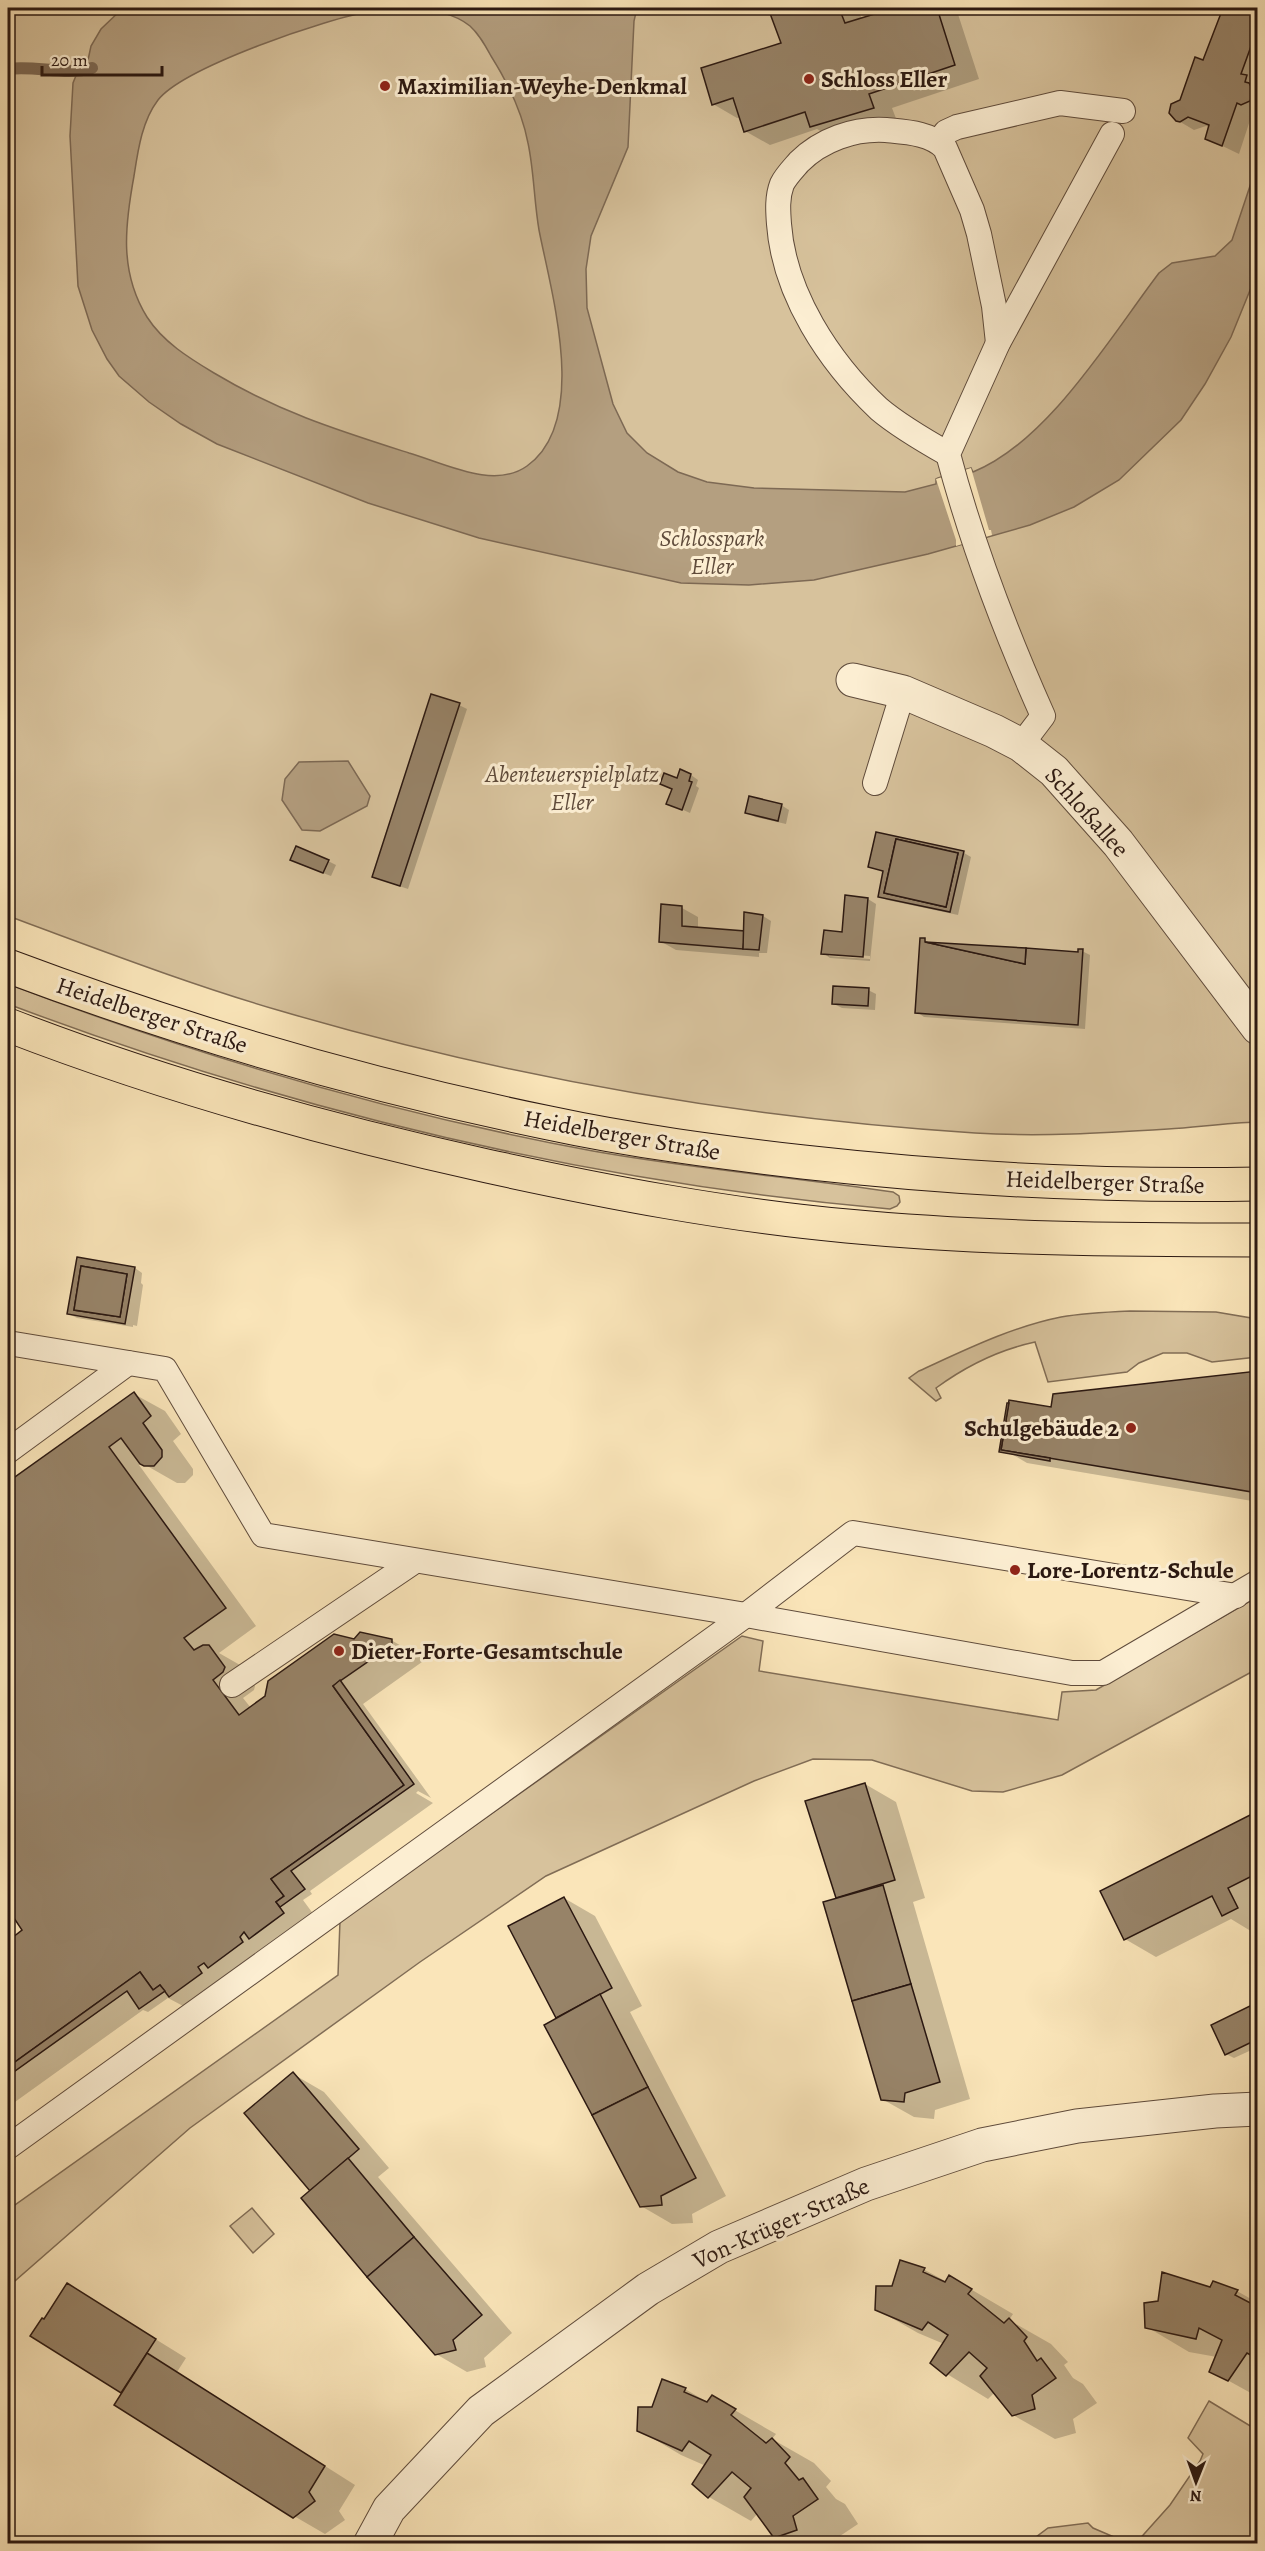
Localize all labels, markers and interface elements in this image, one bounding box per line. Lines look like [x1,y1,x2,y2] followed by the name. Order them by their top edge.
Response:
[42,39,162,77] scale bar
[51,48,88,72] text: 20 m
[821,63,947,95] place label: Schloss Eller
[397,70,688,102] place label: Maximilian-Weyhe-Denkmal
[802,72,816,86] marker: Schloss Eller
[378,79,392,93] marker: Maximilian-Weyhe-Denkmal
[660,522,765,582] park label: Schlosspark Eller
[484,758,659,818] park label: Abenteuerspielplatz Eller
[1038,760,1136,864] street label: Schloßallee
[52,969,252,1061] street label: Heidelberger Straße
[521,1102,723,1168] street label: Heidelberger Straße
[1005,1163,1205,1201] street label: Heidelberger Straße
[964,1412,1119,1444] place label: Schulgebäude 2
[1124,1421,1138,1435] marker: Schulgebäude 2
[1027,1554,1234,1586] place label: Lore-Lorentz-Schule
[1008,1563,1022,1577] marker: Lore-Lorentz-Schule
[351,1635,623,1667] place label: Dieter-Forte-Gesamtschule
[332,1644,346,1658] marker: Dieter-Forte-Gesamtschule
[687,2170,874,2277] street label: Von-Krüger-Straße
[1166,2452,1226,2512] north arrow
[1189,2485,1202,2507] text: N

